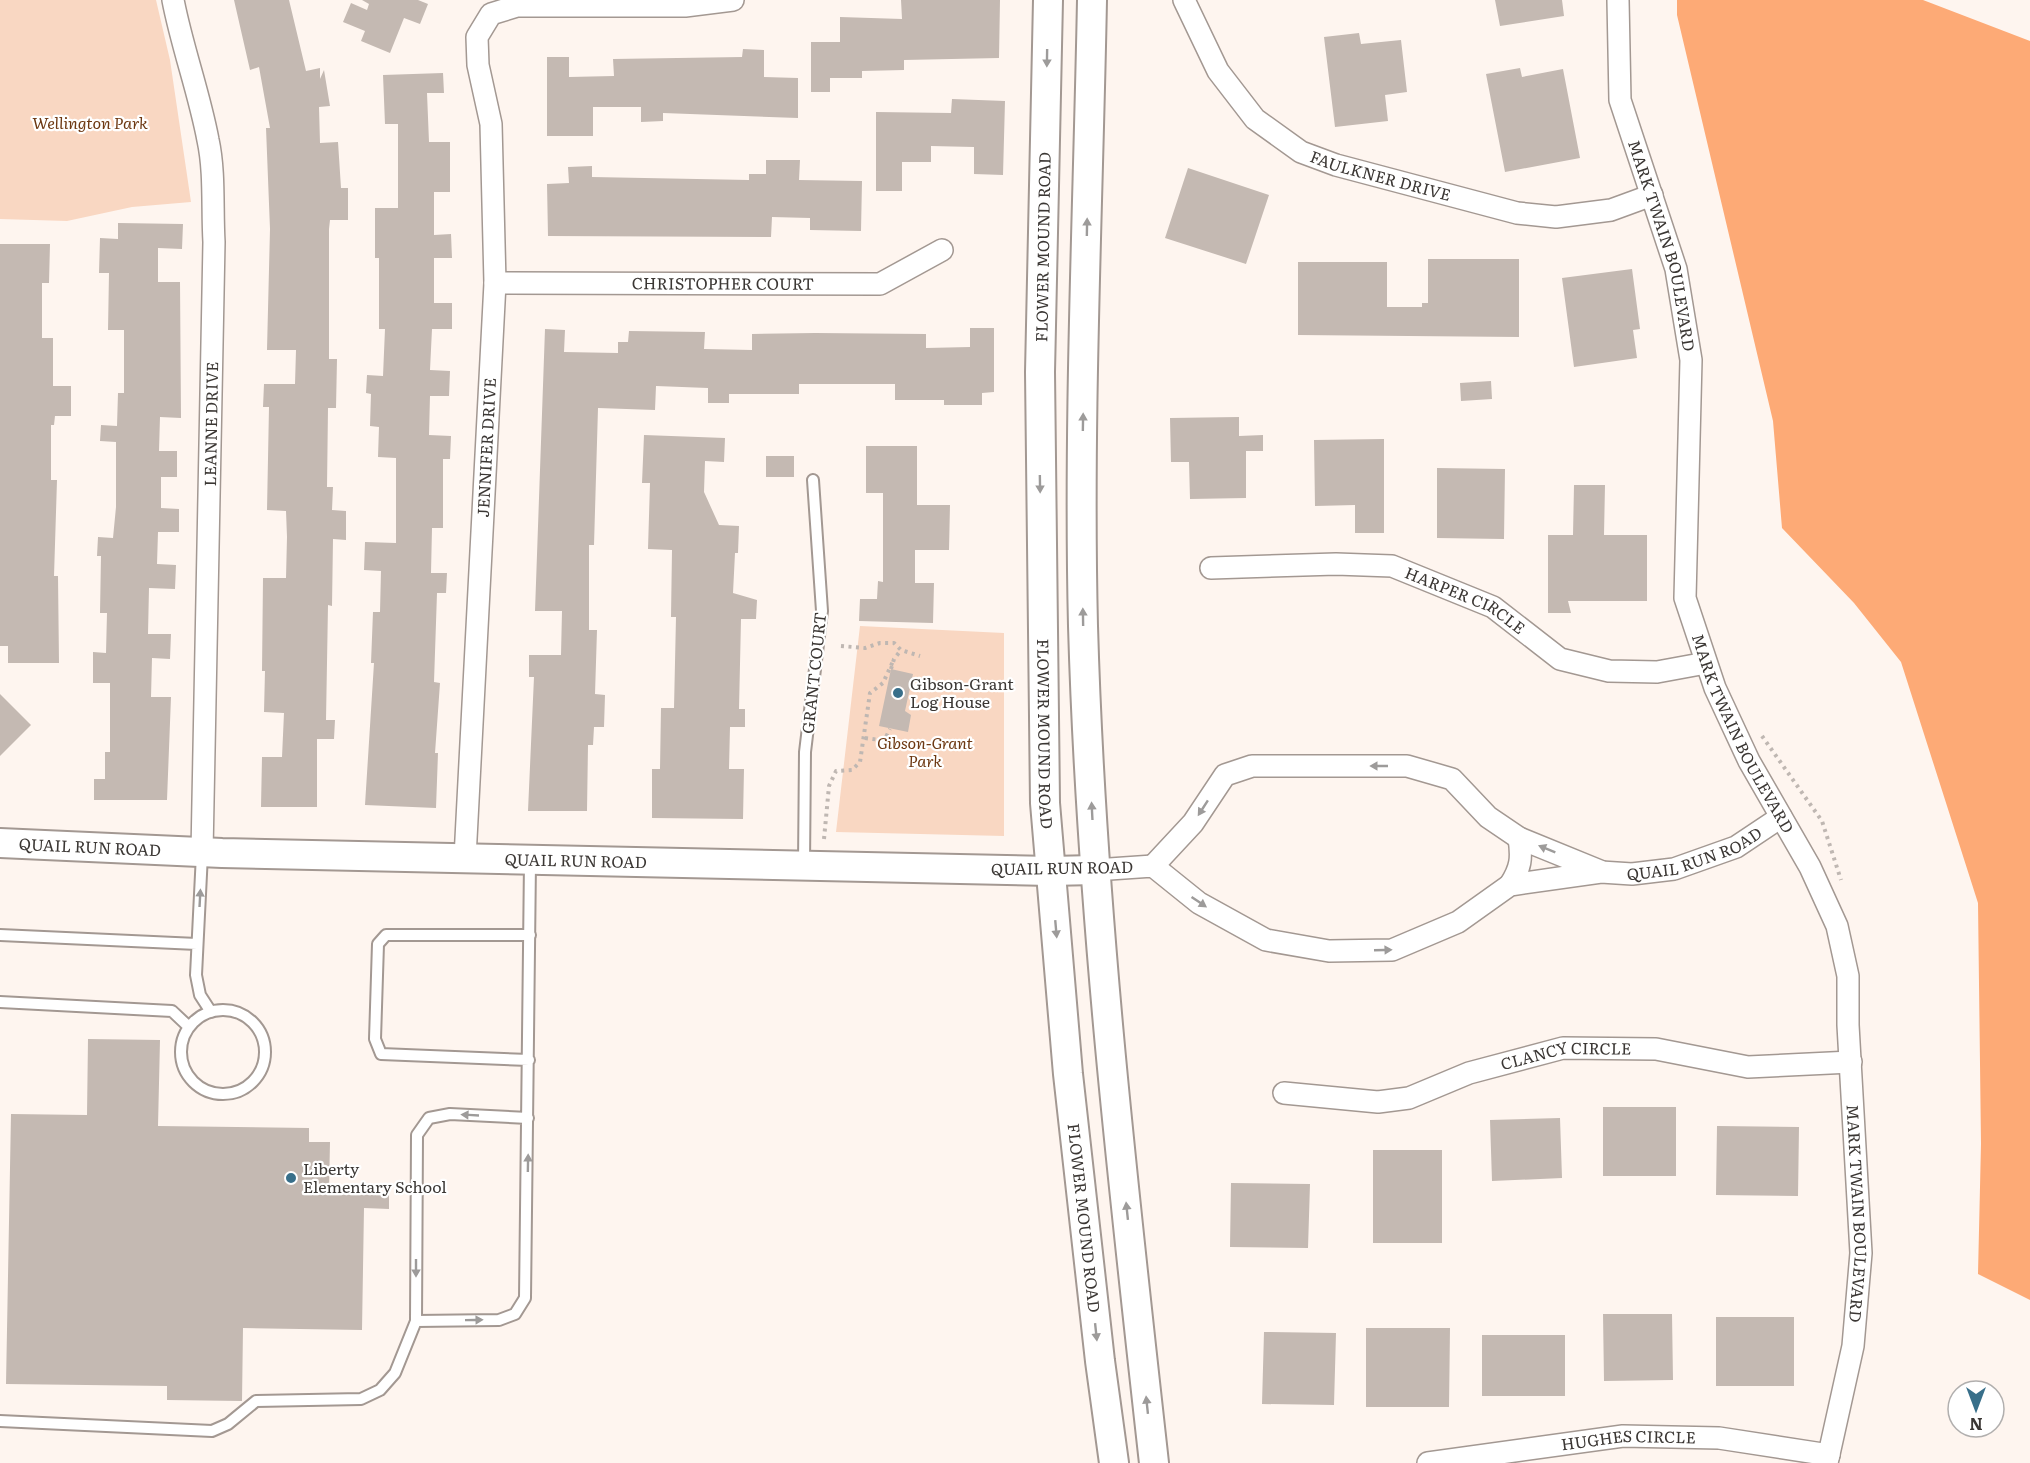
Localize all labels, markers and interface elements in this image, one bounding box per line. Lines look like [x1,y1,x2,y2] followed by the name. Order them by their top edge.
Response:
[1042,49,1051,68] one-way arrow
[32,110,148,134] park label: Wellington Park
[1623,136,1702,353] street label: MARK TWAIN BOULEVARD
[1307,143,1454,206] street label: FAULKNER DRIVE
[1028,152,1056,342] street label: FLOWER MOUND ROAD
[1082,217,1092,236] one-way arrow
[632,270,814,295] street label: CHRISTOPHER COURT
[197,361,223,487] street label: LEANNE DRIVE
[470,377,501,518] street label: JENNIFER DRIVE
[1079,412,1088,431] one-way arrow
[1035,475,1045,494] one-way arrow
[1402,560,1531,639] street label: HARPER CIRCLE
[1078,607,1088,626] one-way arrow
[795,611,831,735] street label: GRANT COURT
[1687,630,1801,837] street label: MARK TWAIN BOULEVARD
[1032,639,1060,830] street label: FLOWER MOUND ROAD
[910,671,1014,713] place label: Gibson-Grant Log House
[891,686,905,700] marker: Gibson-Grant Log House
[877,730,973,772] park label: Gibson-Grant Park
[1369,761,1388,771] one-way arrow
[1198,800,1209,816] one-way arrow
[1087,802,1096,821] one-way arrow
[1625,820,1766,886] street label: QUAIL RUN ROAD
[18,831,162,861] street label: QUAIL RUN ROAD
[1537,844,1555,854] one-way arrow
[504,846,647,873] street label: QUAIL RUN ROAD
[991,854,1133,880] street label: QUAIL RUN ROAD
[195,889,204,908] one-way arrow
[1191,896,1207,908] one-way arrow
[1051,920,1060,939] one-way arrow
[1373,946,1392,955] one-way arrow
[1498,1034,1631,1075] street label: CLANCY CIRCLE
[1842,1104,1874,1324] street label: MARK TWAIN BOULEVARD
[460,1111,479,1120] one-way arrow
[1063,1122,1108,1314] street label: FLOWER MOUND ROAD
[523,1154,533,1173] one-way arrow
[303,1156,447,1198] place label: Liberty Elementary School
[284,1171,298,1185] marker: Liberty Elementary School
[1122,1201,1132,1220] one-way arrow
[411,1259,421,1278] one-way arrow
[465,1315,484,1325] one-way arrow
[1092,1323,1101,1342] one-way arrow
[1946,1379,2006,1439] north arrow
[1143,1395,1152,1414] one-way arrow
[1969,1413,1983,1437] text: N
[1559,1423,1696,1455] street label: HUGHES CIRCLE

